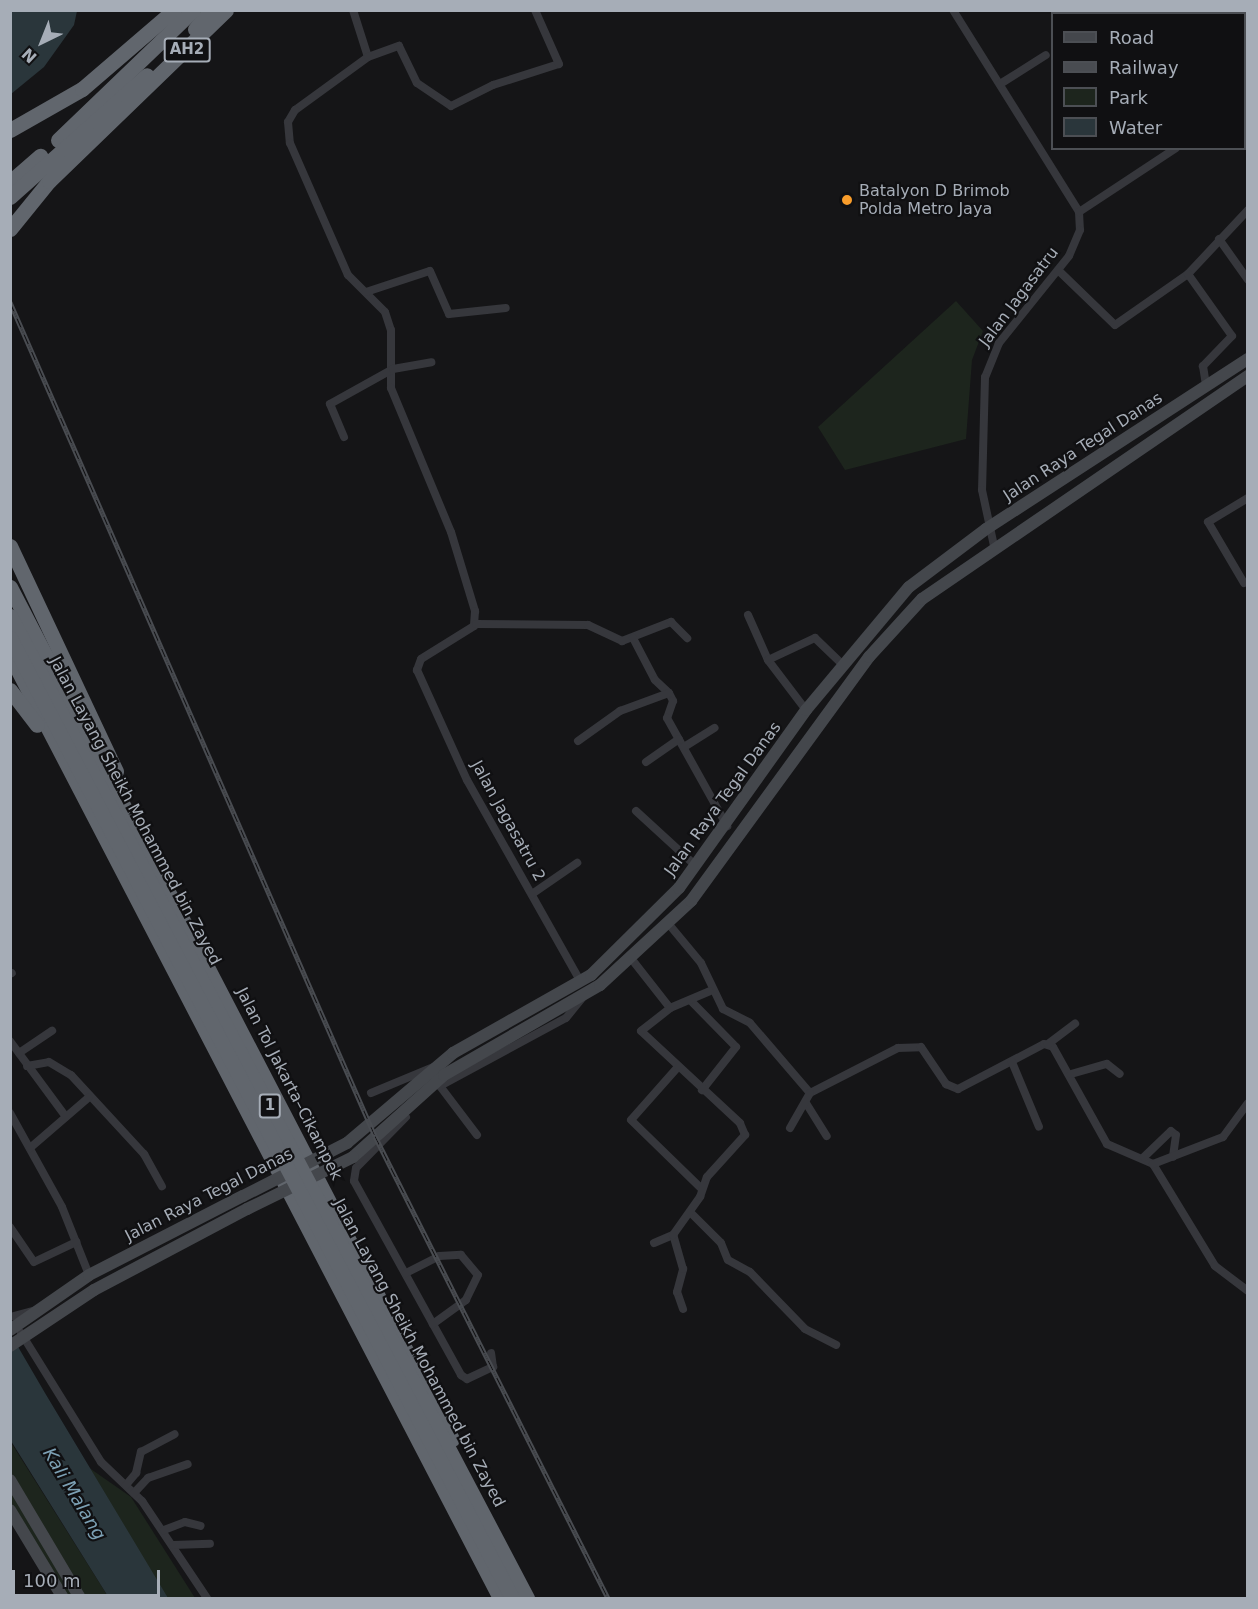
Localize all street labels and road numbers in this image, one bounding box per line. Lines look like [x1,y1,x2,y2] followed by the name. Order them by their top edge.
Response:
[163,38,211,62] road number: AH2
[975,243,1063,351] street label: Jalan Jagasatru
[1000,388,1166,506] street label: Jalan Raya Tegal Danas
[45,654,225,968] street label: Jalan Layang Sheikh Mohammed bin Zayed
[661,718,785,880] street label: Jalan Raya Tegal Danas
[467,757,549,885] street label: Jalan Jagasatru 2
[232,984,346,1184] street label: Jalan Tol Jakarta–Cikampek
[258,1094,282,1118] road number: 1
[122,1144,296,1246] street label: Jalan Raya Tegal Danas
[329,1196,509,1510] street label: Jalan Layang Sheikh Mohammed bin Zayed

